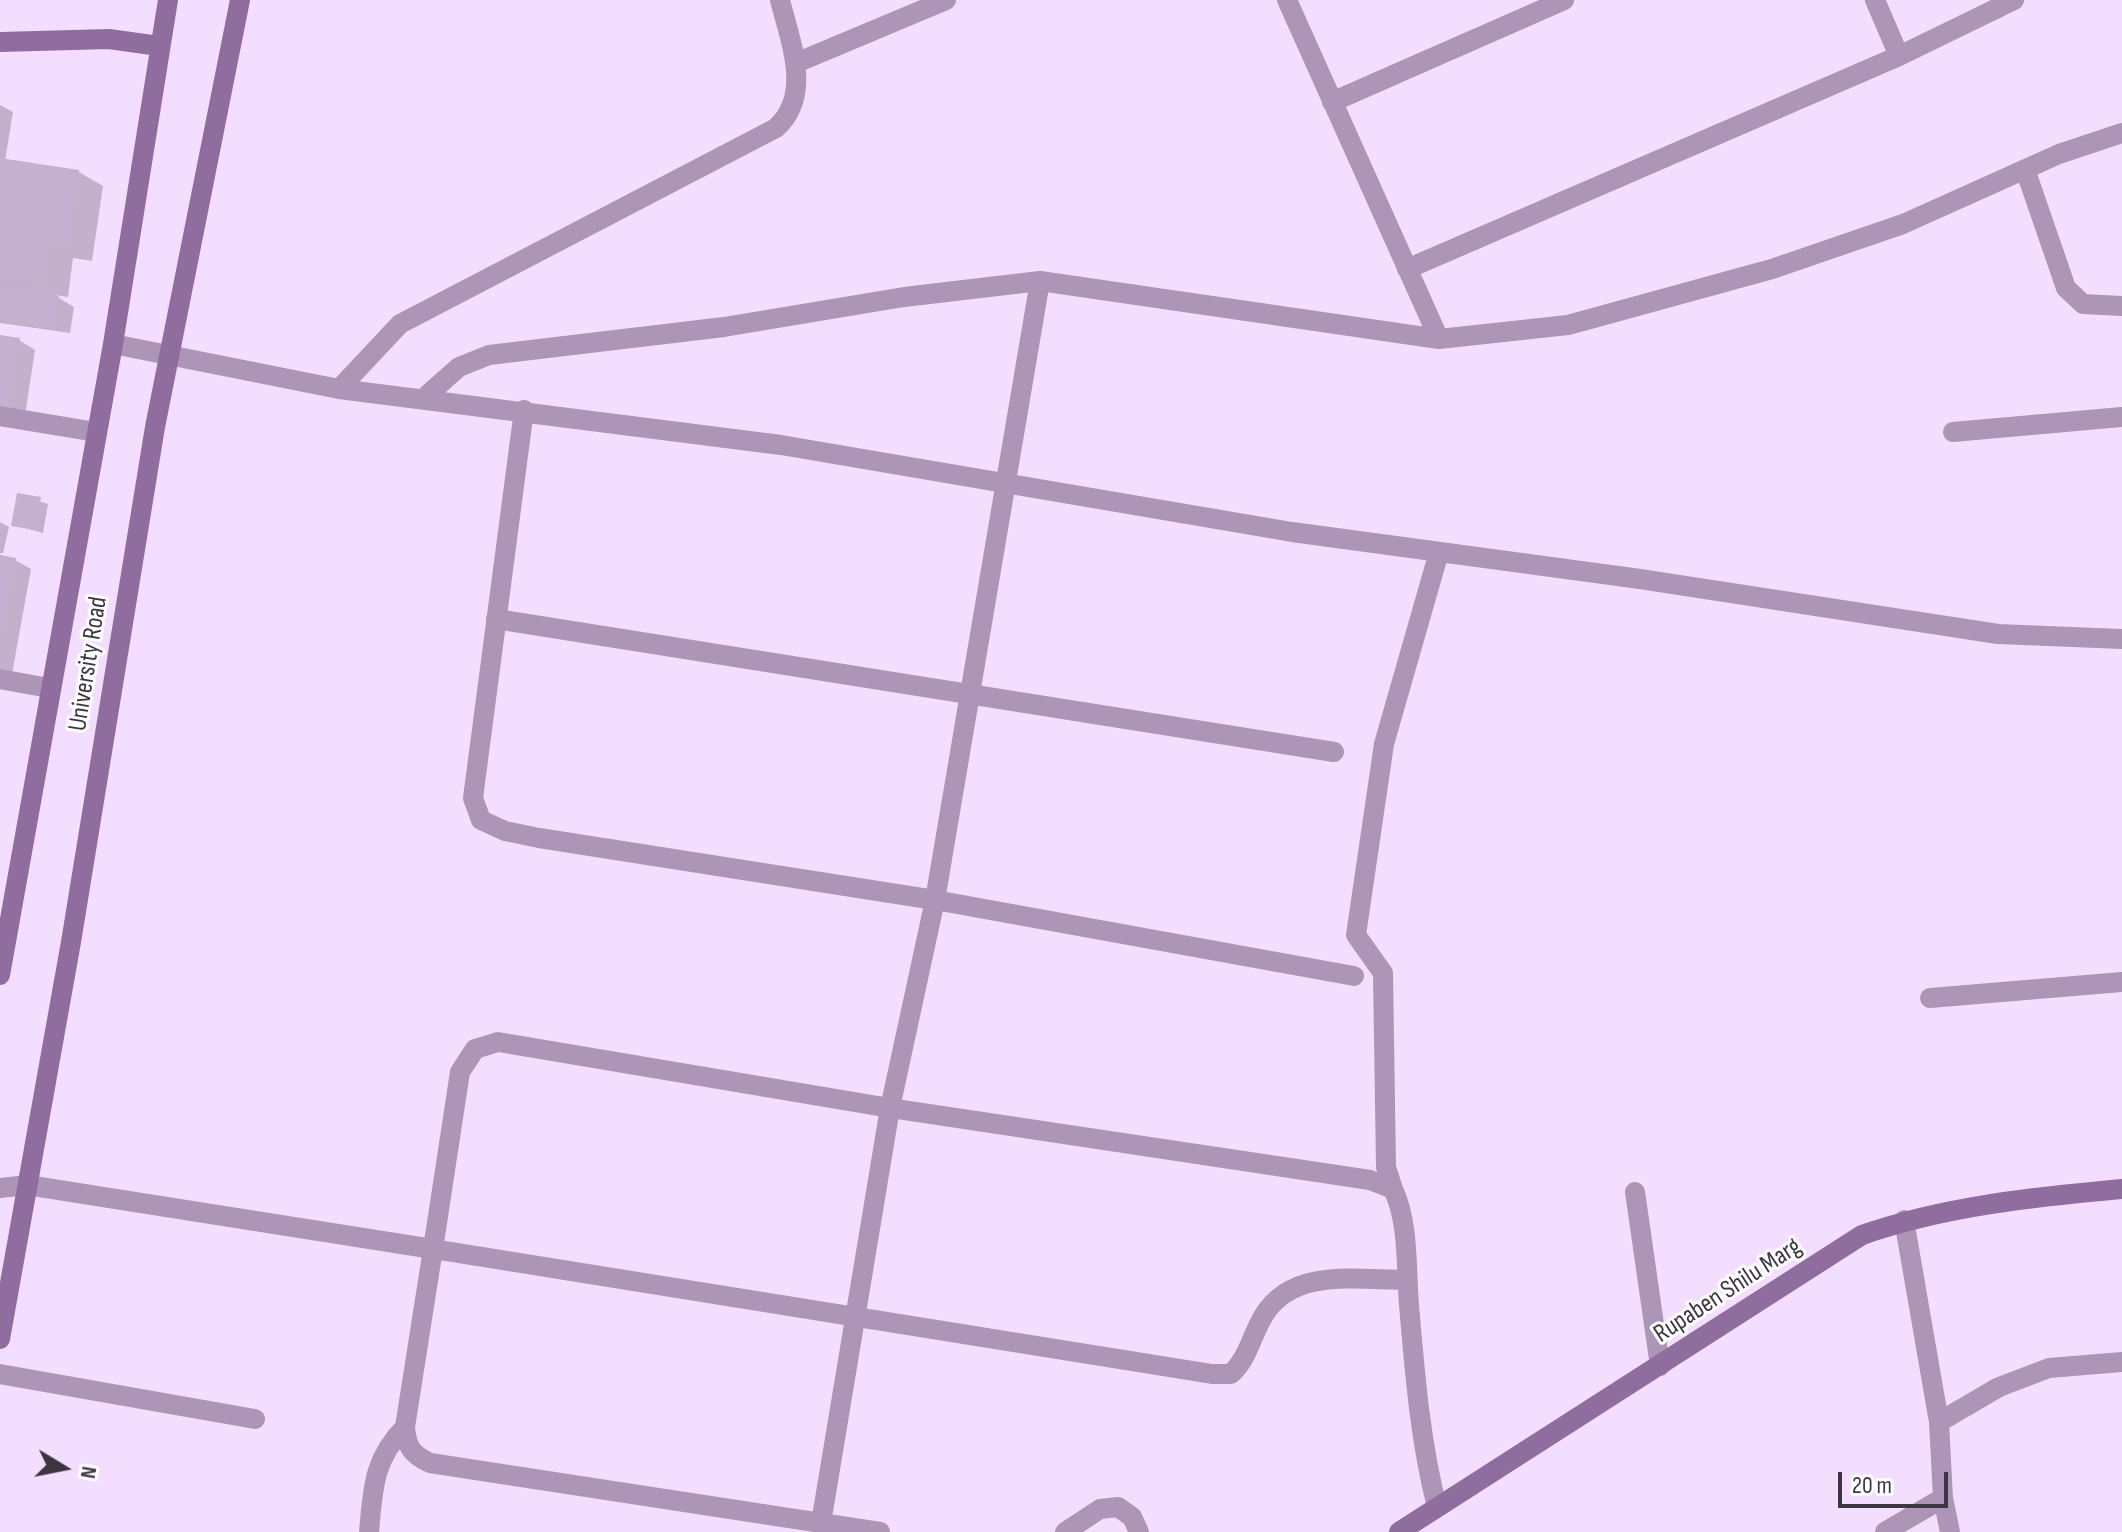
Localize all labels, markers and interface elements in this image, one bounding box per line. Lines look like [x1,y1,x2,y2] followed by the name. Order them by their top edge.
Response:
[63,594,115,734] street label: University Road
[1648,1232,1808,1350] street label: Rupaben Shilu Marg
[24,1428,104,1508] north arrow
[1842,1456,1952,1506] scale bar
[74,1464,102,1480] text: N
[1852,1471,1892,1500] text: 20 m

